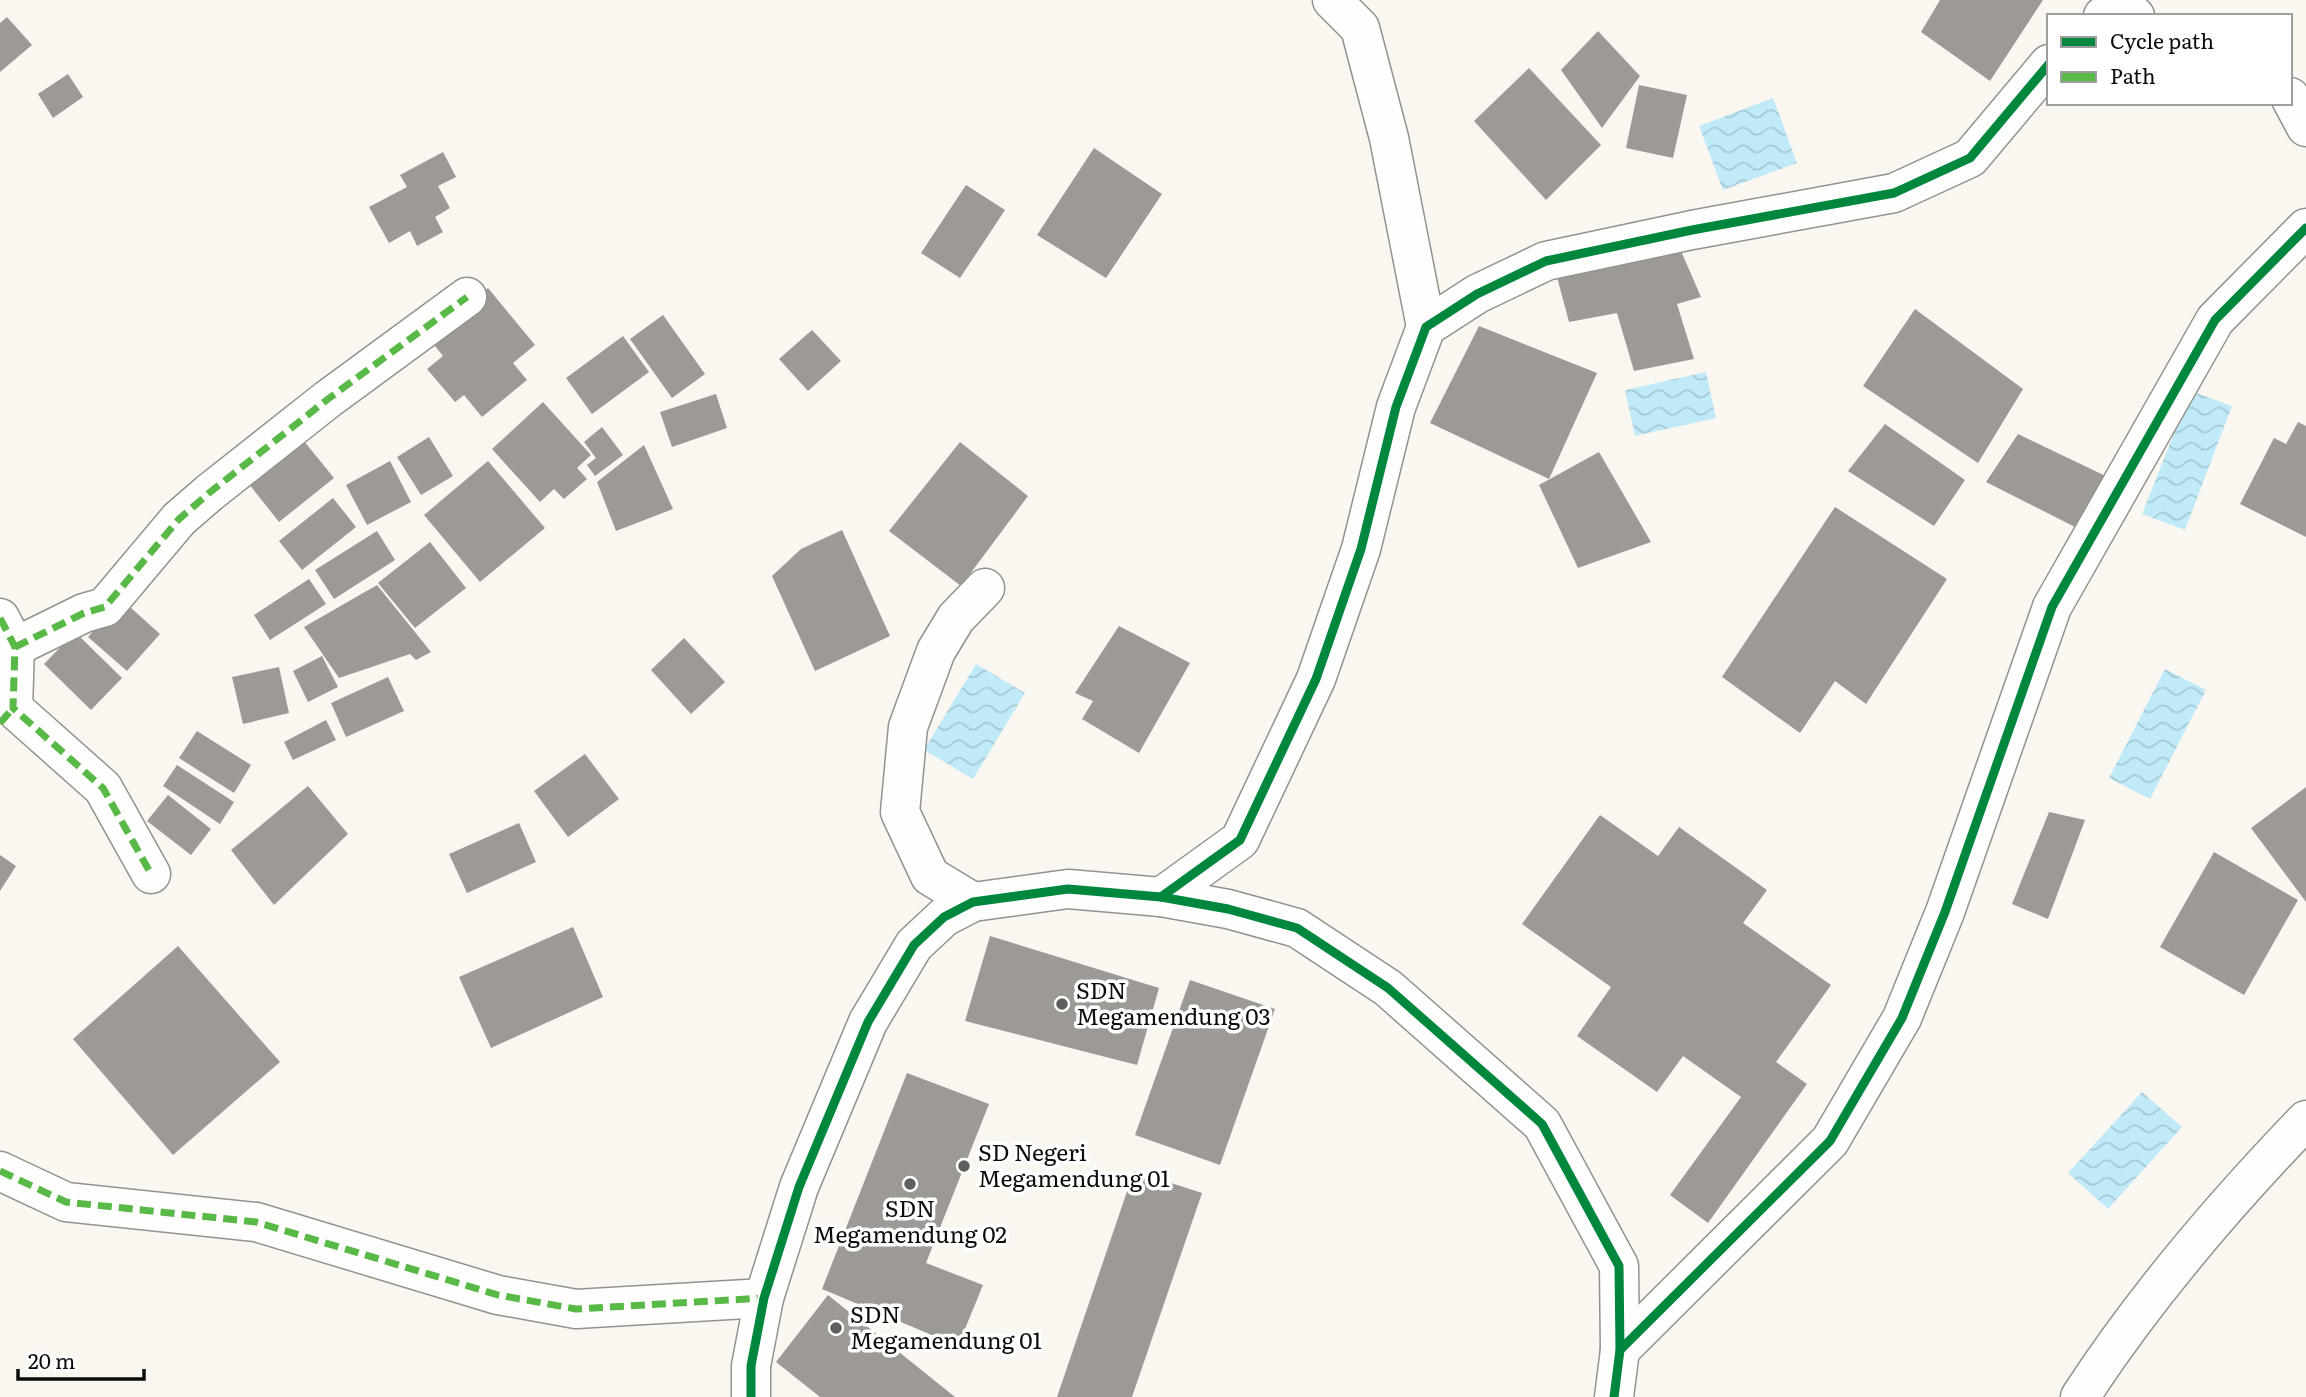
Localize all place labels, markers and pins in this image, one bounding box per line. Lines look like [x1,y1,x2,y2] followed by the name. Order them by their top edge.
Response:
[1076,972,1271,1032] place label: SDN Megamendung 03
[1054,996,1070,1012] marker: SDN Megamendung 03
[978,1134,1170,1194] place label: SD Negeri Megamendung 01
[956,1158,972,1174] marker: SD Negeri Megamendung 01
[902,1176,918,1192] marker: SDN Megamendung 02
[813,1190,1007,1250] place label: SDN Megamendung 02
[850,1296,1042,1356] place label: SDN Megamendung 01
[828,1320,844,1336] marker: SDN Megamendung 01

